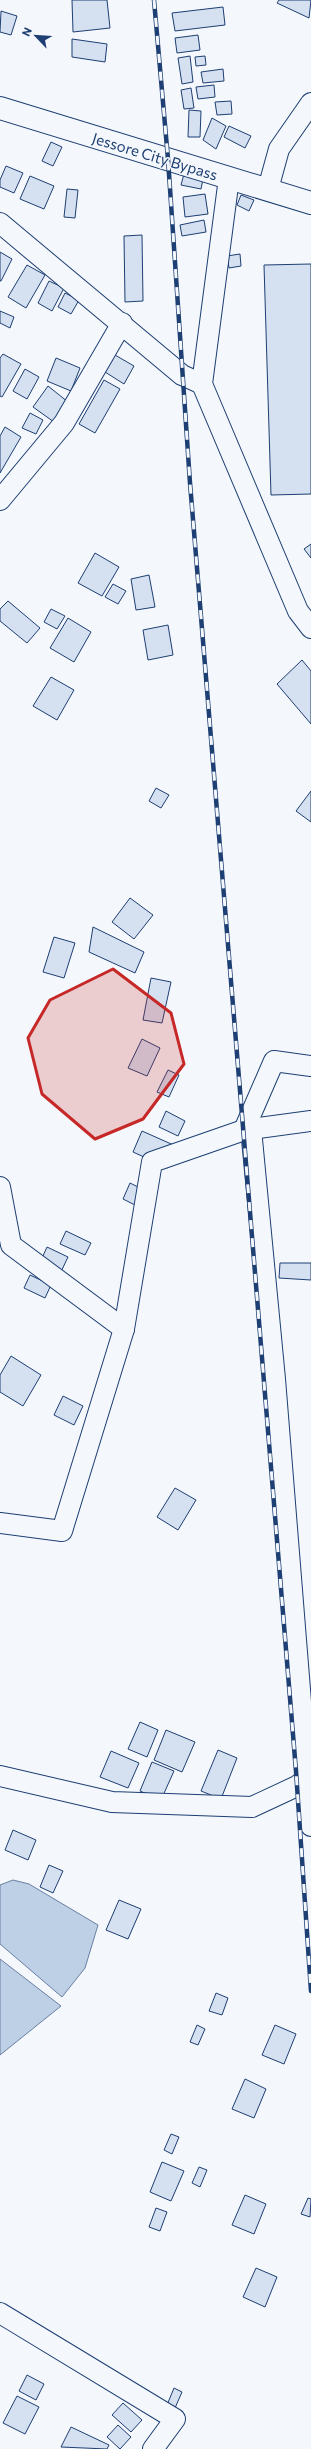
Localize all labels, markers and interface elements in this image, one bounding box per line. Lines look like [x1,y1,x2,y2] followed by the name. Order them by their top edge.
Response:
[16,16,56,56] north arrow
[19,25,34,38] text: N
[90,128,220,184] street label: Jessore City Bypass

